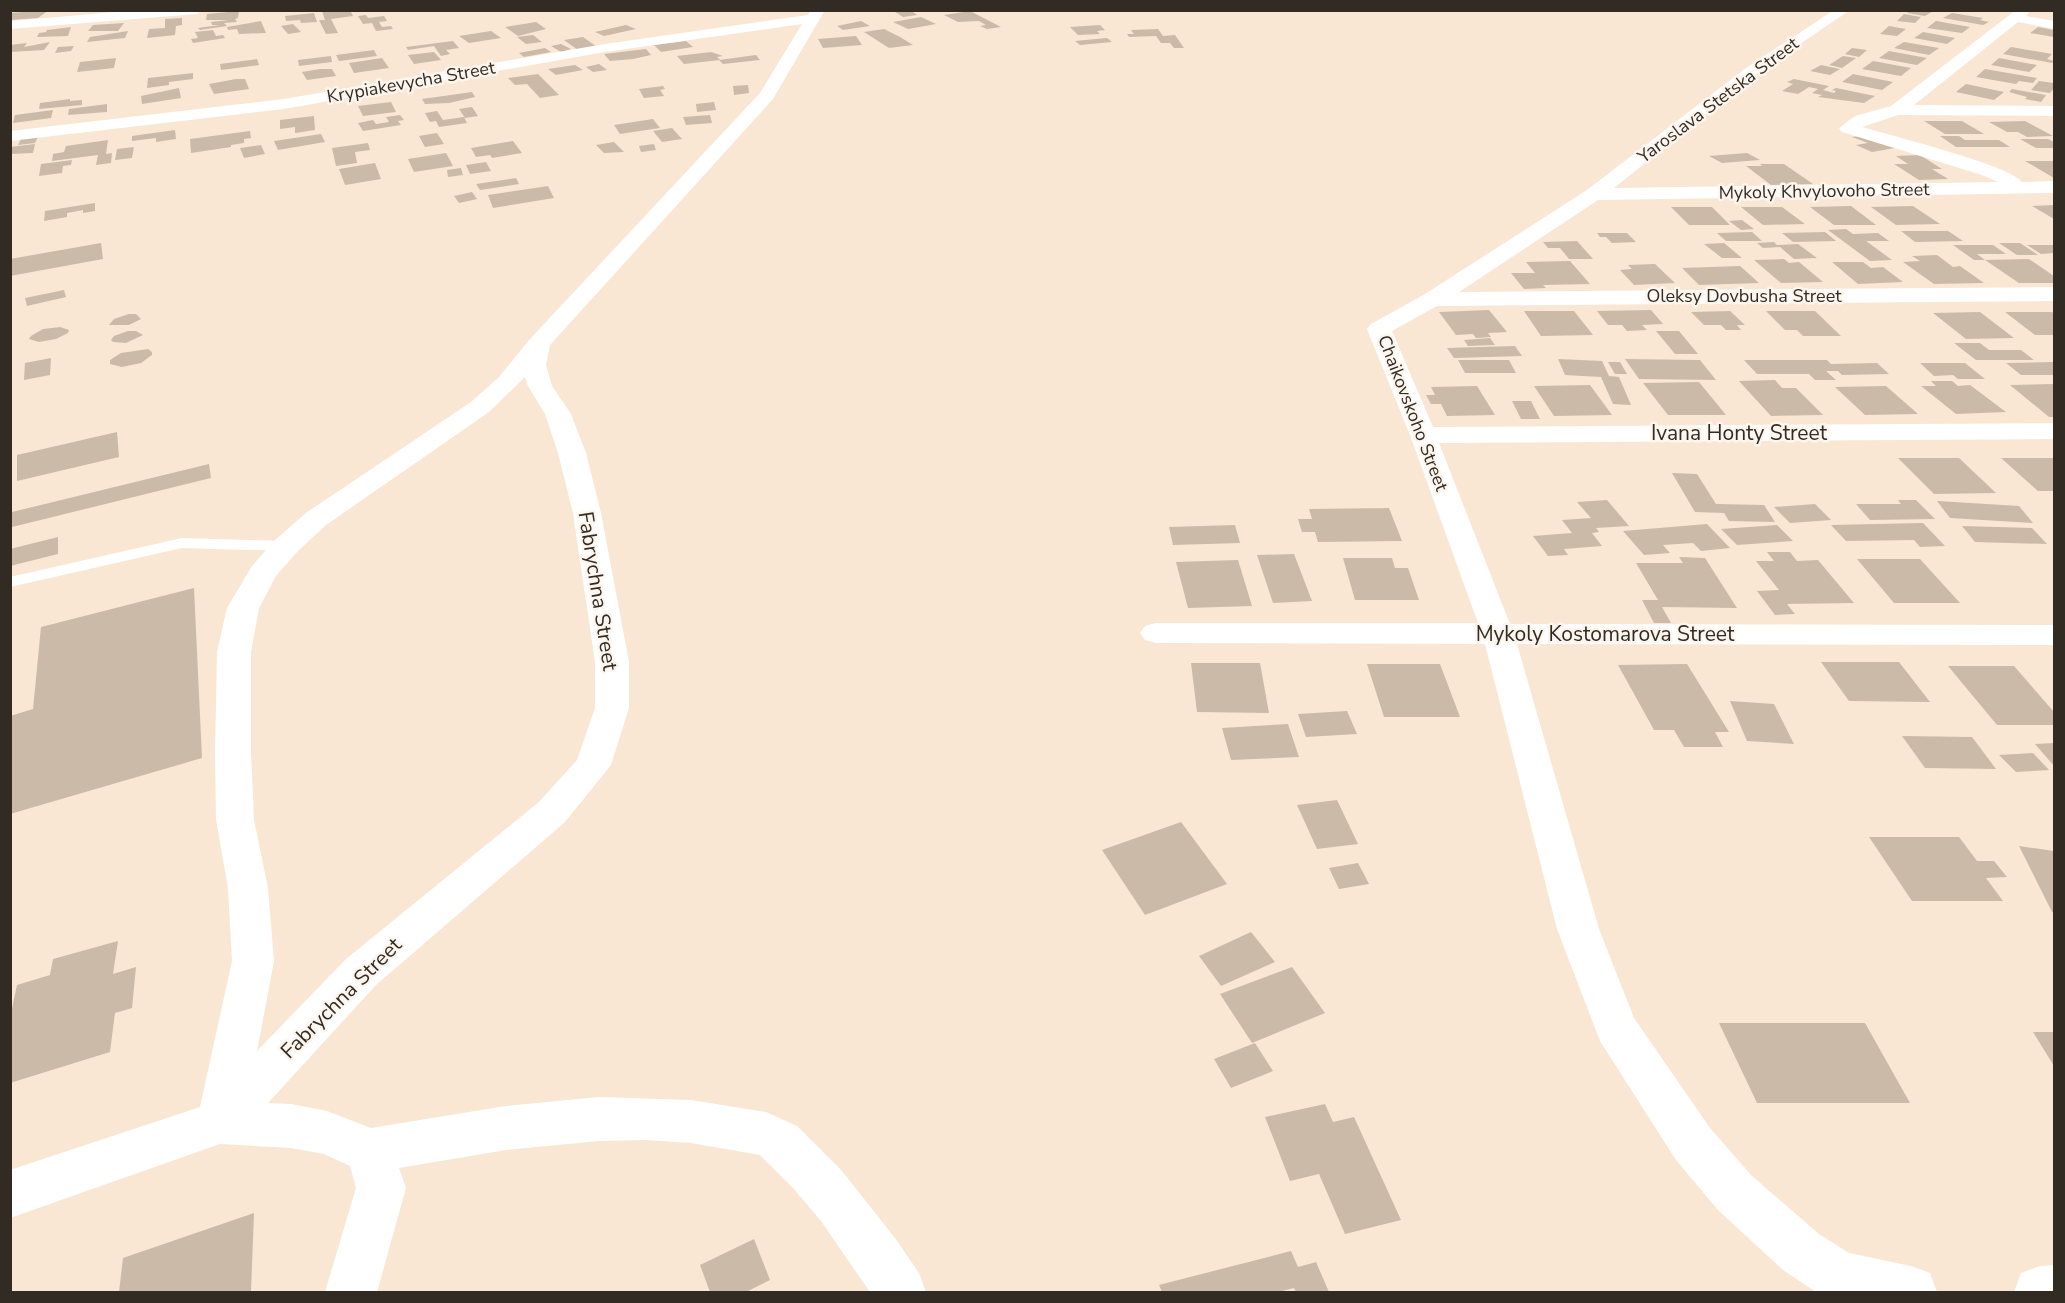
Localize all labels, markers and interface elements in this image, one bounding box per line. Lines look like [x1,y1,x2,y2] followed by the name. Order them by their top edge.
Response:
[1632,31,1804,169] street label: Yaroslava Stetska Street
[325,55,498,109] street label: Krypiakevycha Street
[1718,177,1930,205] street label: Mykoly Khvylovoho Street
[1646,284,1842,308] street label: Oleksy Dovbusha Street
[1372,332,1454,495] street label: Chaikovskoho Street
[1651,419,1828,447] street label: Ivana Honty Street
[572,509,624,673] street label: Fabrychna Street
[1476,620,1735,648] street label: Mykoly Kostomarova Street
[274,931,408,1065] street label: Fabrychna Street

